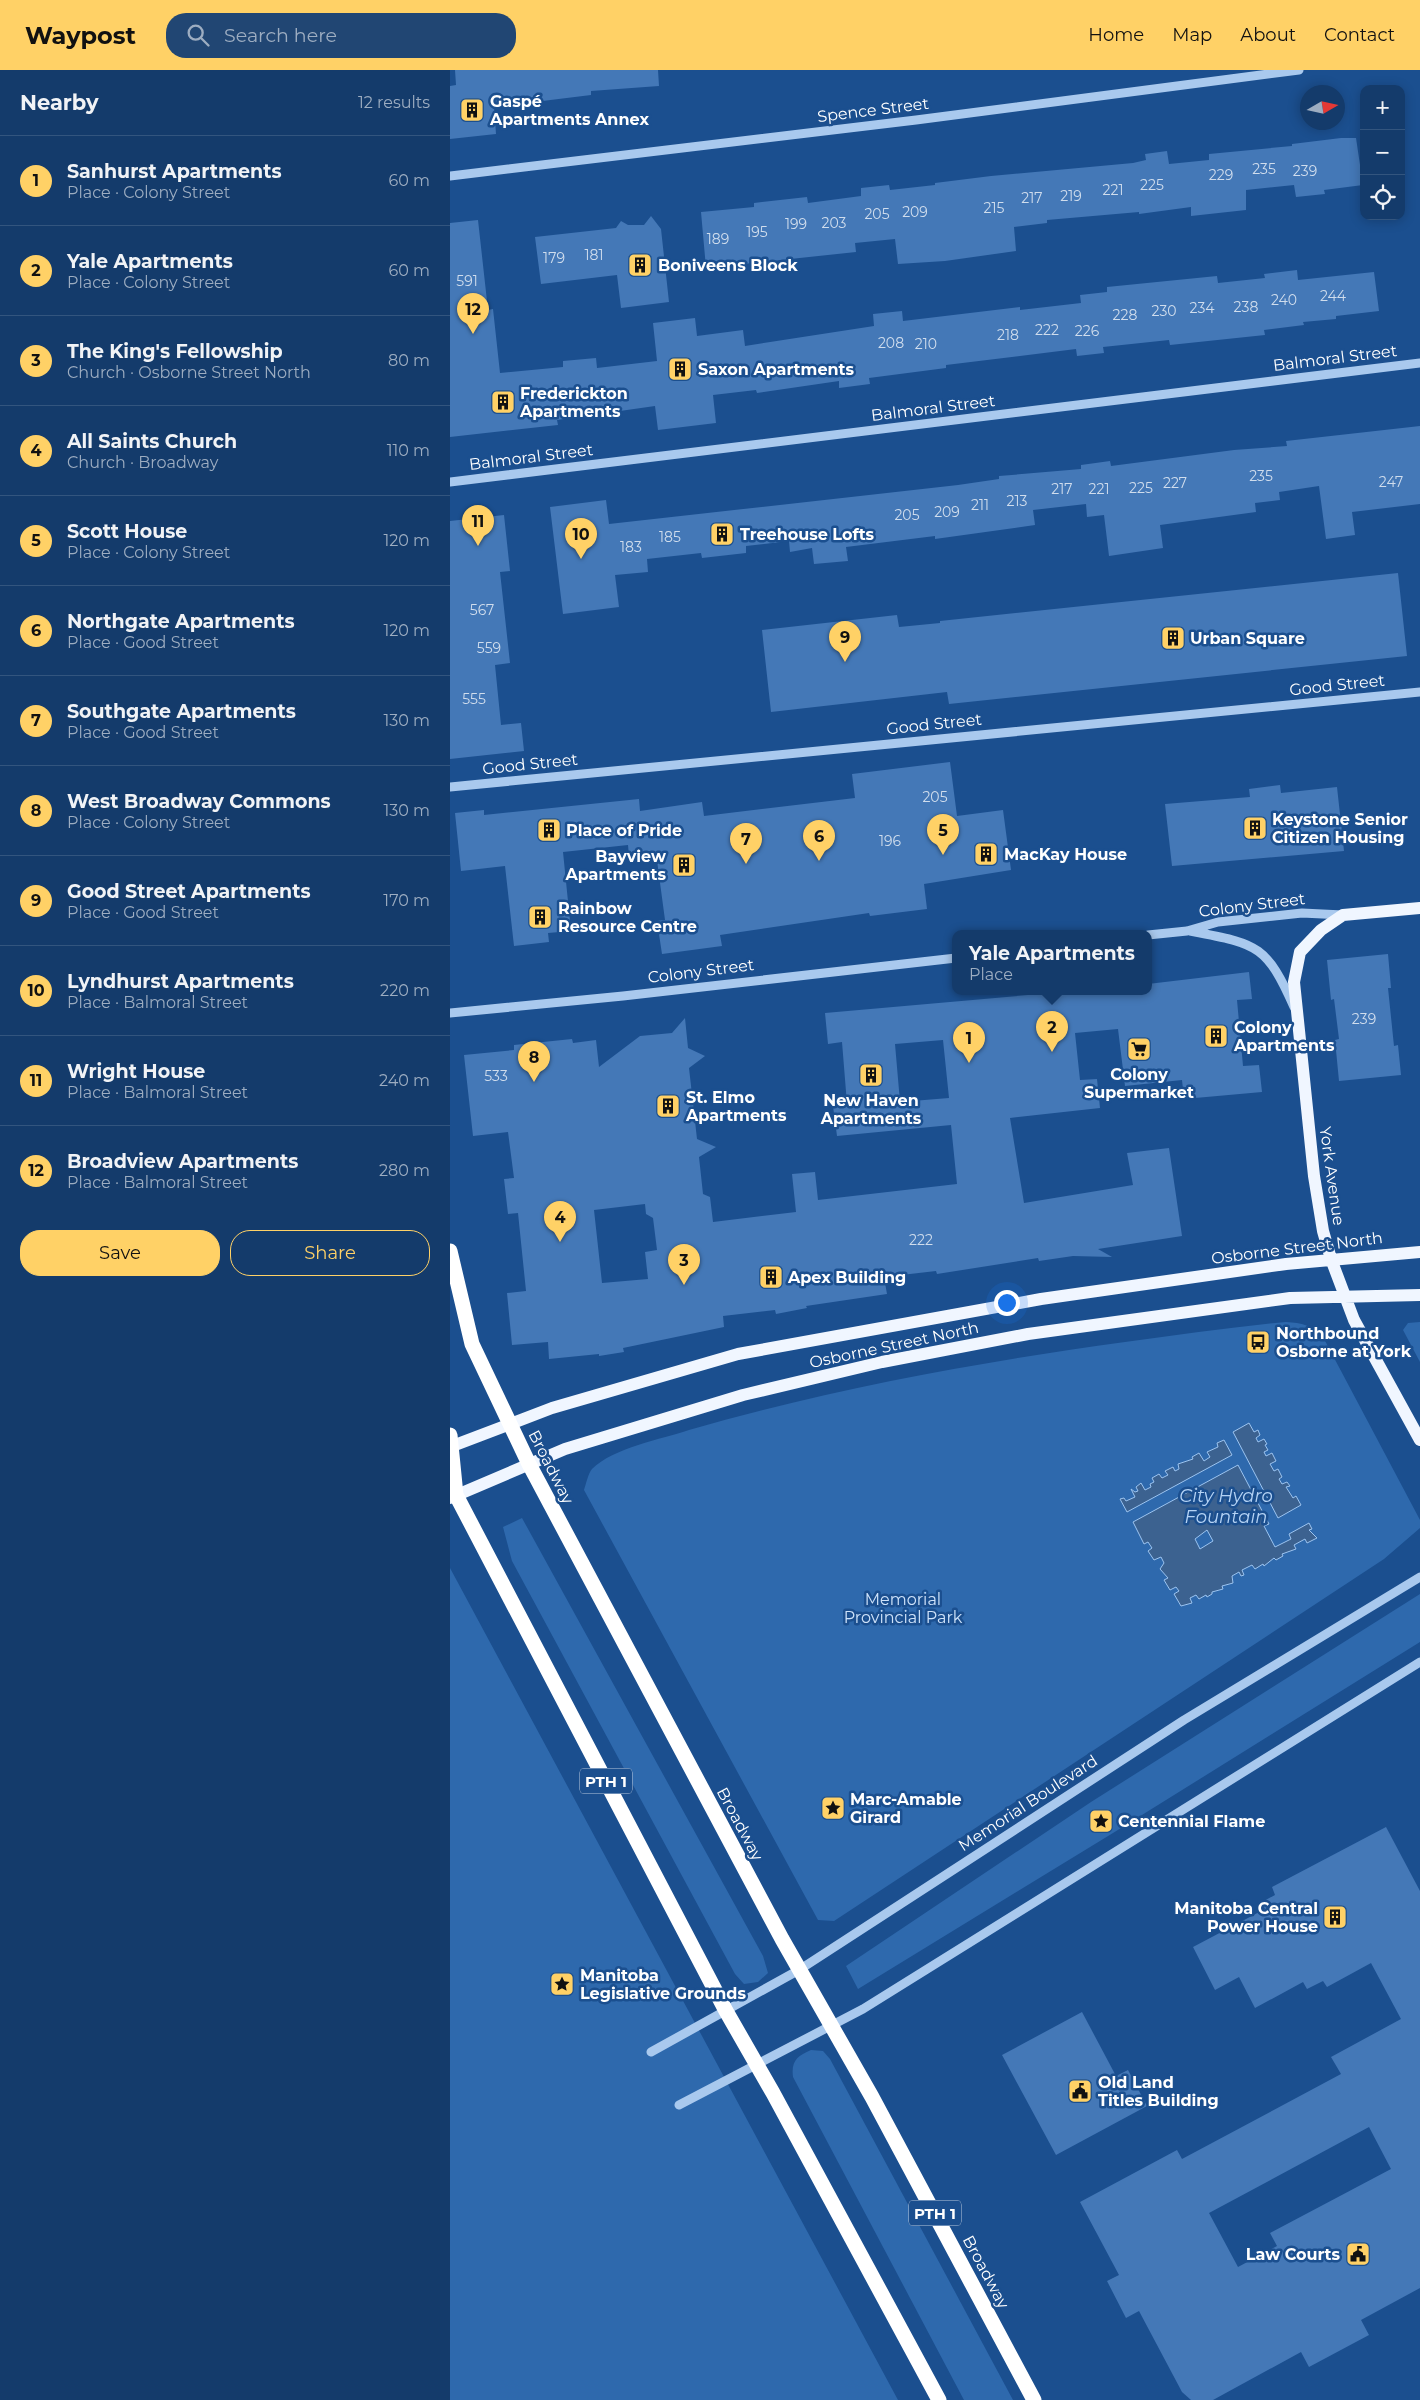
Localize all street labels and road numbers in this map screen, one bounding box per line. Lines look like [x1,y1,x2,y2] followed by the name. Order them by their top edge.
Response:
[816,94,930,126] street label: Spence Street
[1272,341,1399,375] street label: Balmoral Street
[870,391,997,425] street label: Balmoral Street
[468,440,595,474] street label: Balmoral Street
[1288,670,1386,699] street label: Good Street
[885,709,983,738] street label: Good Street
[481,749,579,778] street label: Good Street
[1198,889,1307,921] street label: Colony Street
[647,955,756,987] street label: Colony Street
[1316,1125,1348,1227] street label: York Avenue
[1210,1228,1384,1268] street label: Osborne Street North
[808,1318,980,1372] street label: Osborne Street North
[524,1427,578,1507] street label: Broadway
[955,1751,1101,1855] street label: Memorial Boulevard
[580,1768,632,1794] road number: PTH 1
[713,1784,767,1864] street label: Broadway
[909,2200,961,2226] road number: PTH 1
[959,2232,1013,2312] street label: Broadway

